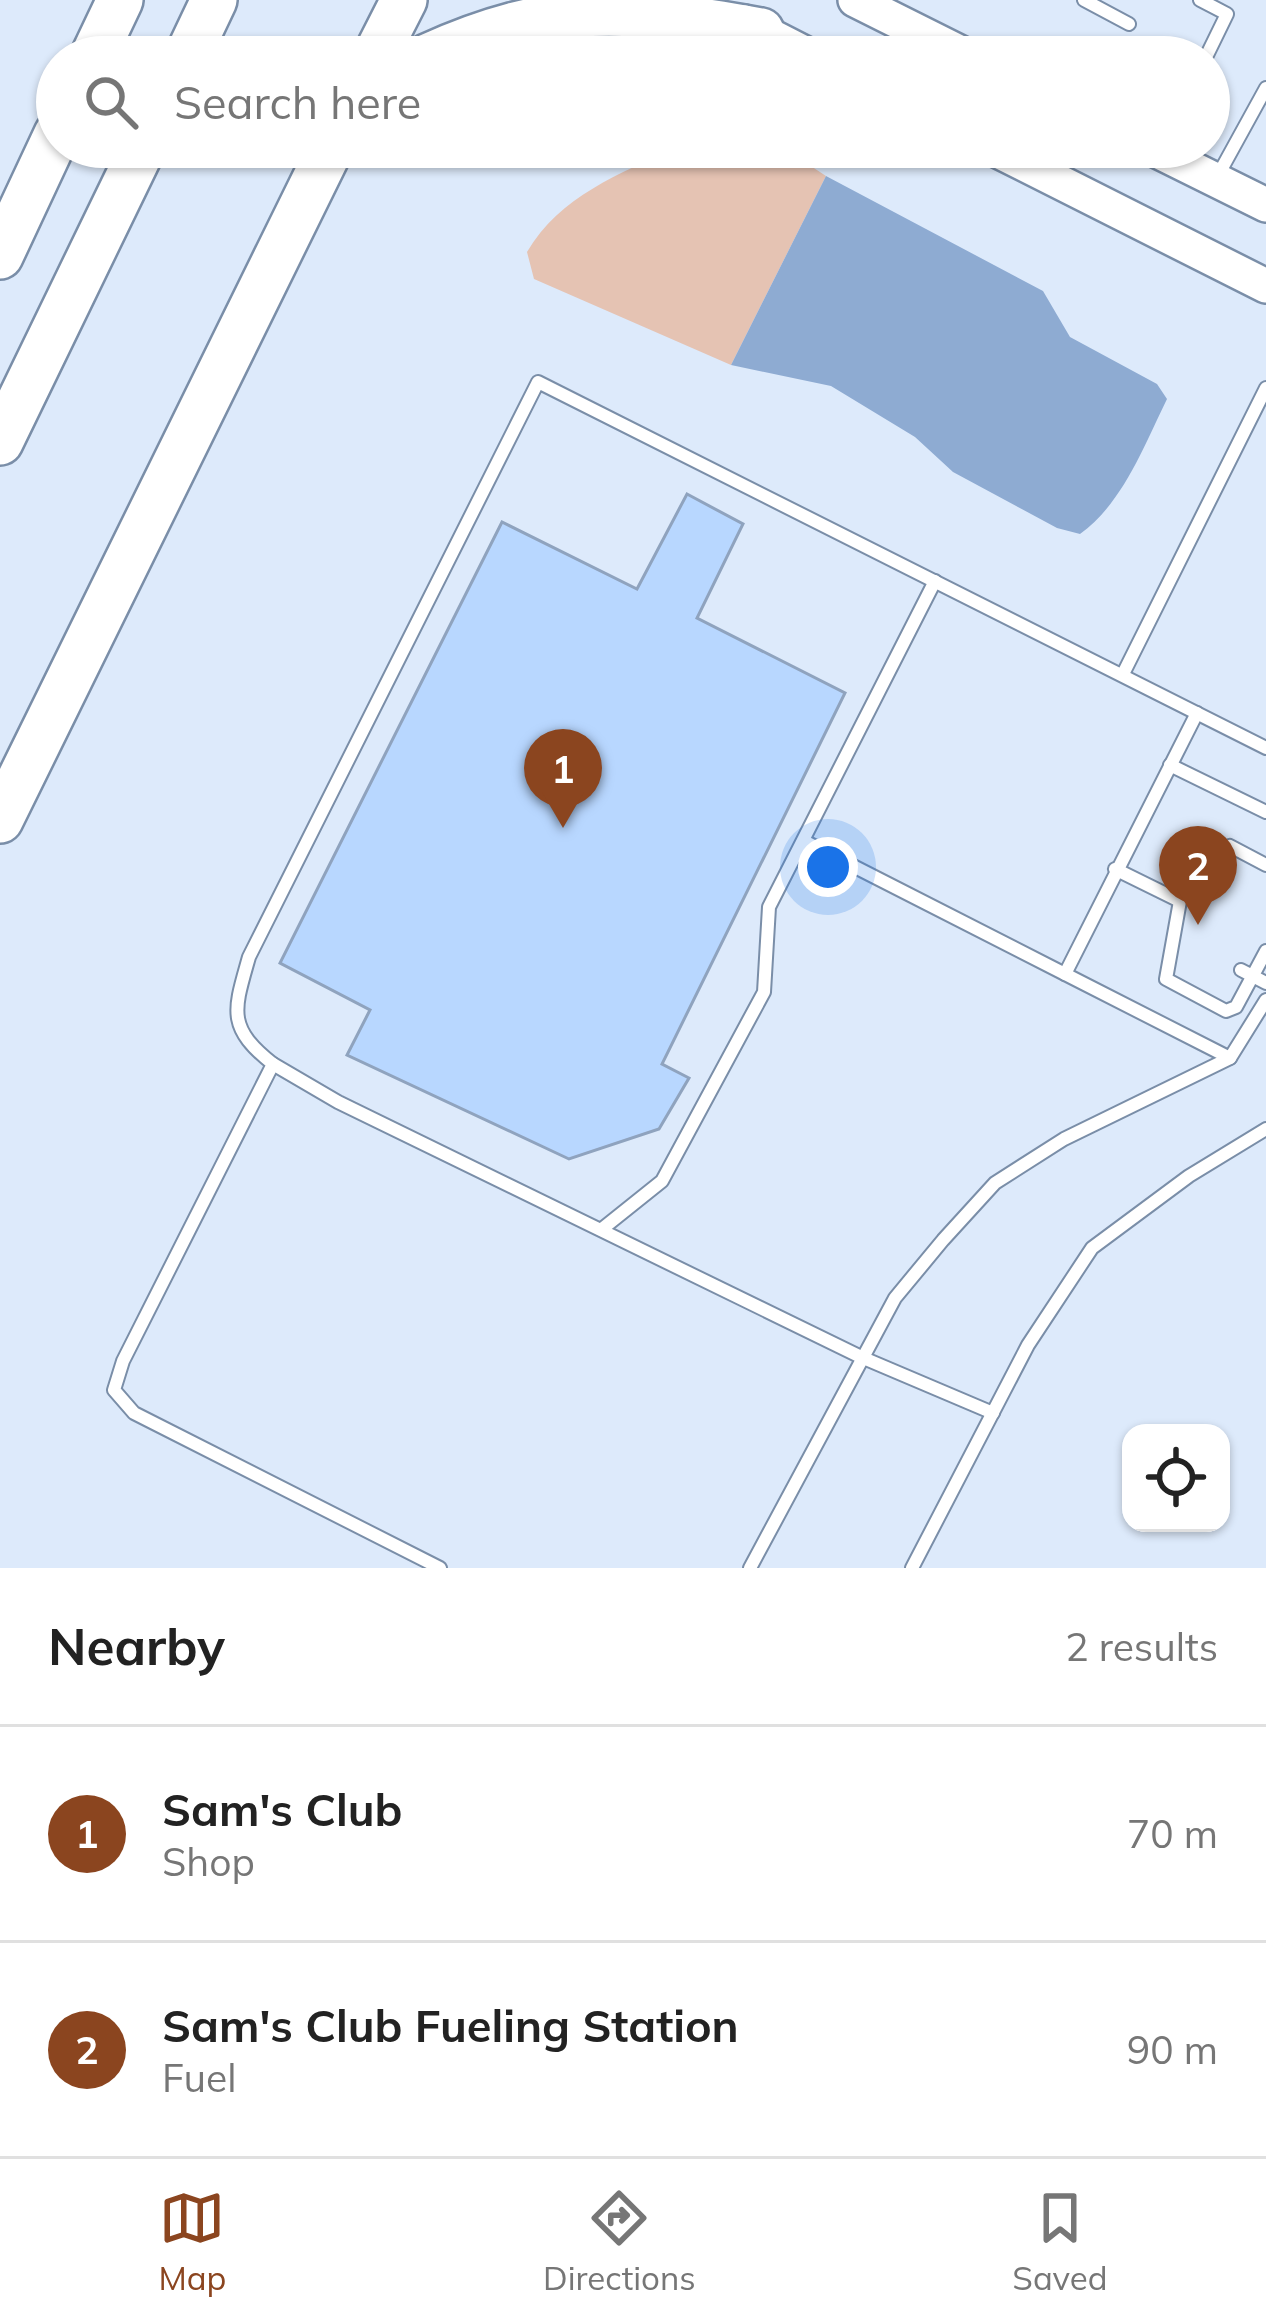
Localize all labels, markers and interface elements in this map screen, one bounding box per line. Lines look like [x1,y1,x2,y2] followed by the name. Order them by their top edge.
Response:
[36,36,1230,168] search box
[78,69,144,135] icon: search
[174,74,421,130] text: Search here
[524,729,602,828] pin: 1
[1159,826,1237,925] pin: 2
[798,837,858,897] your location
[1122,1424,1230,1532] map controls
[1122,1424,1230,1532] button: locate
[48,1614,225,1678] text: Nearby
[1065,1622,1218,1671] text: 2 results
[162,1781,402,1837] text: Sam's Club
[75,1809,99,1858] text: 1
[1127,1809,1218,1858] text: 70 m
[162,1837,255,1886] text: Shop
[162,1997,739,2053] text: Sam's Club Fueling Station
[75,2025,99,2074] text: 2
[1127,2025,1218,2074] text: 90 m
[162,2053,236,2102] text: Fuel
[158,2185,226,2298] tab: Map
[543,2185,696,2298] tab: Directions
[1012,2185,1108,2298] tab: Saved

